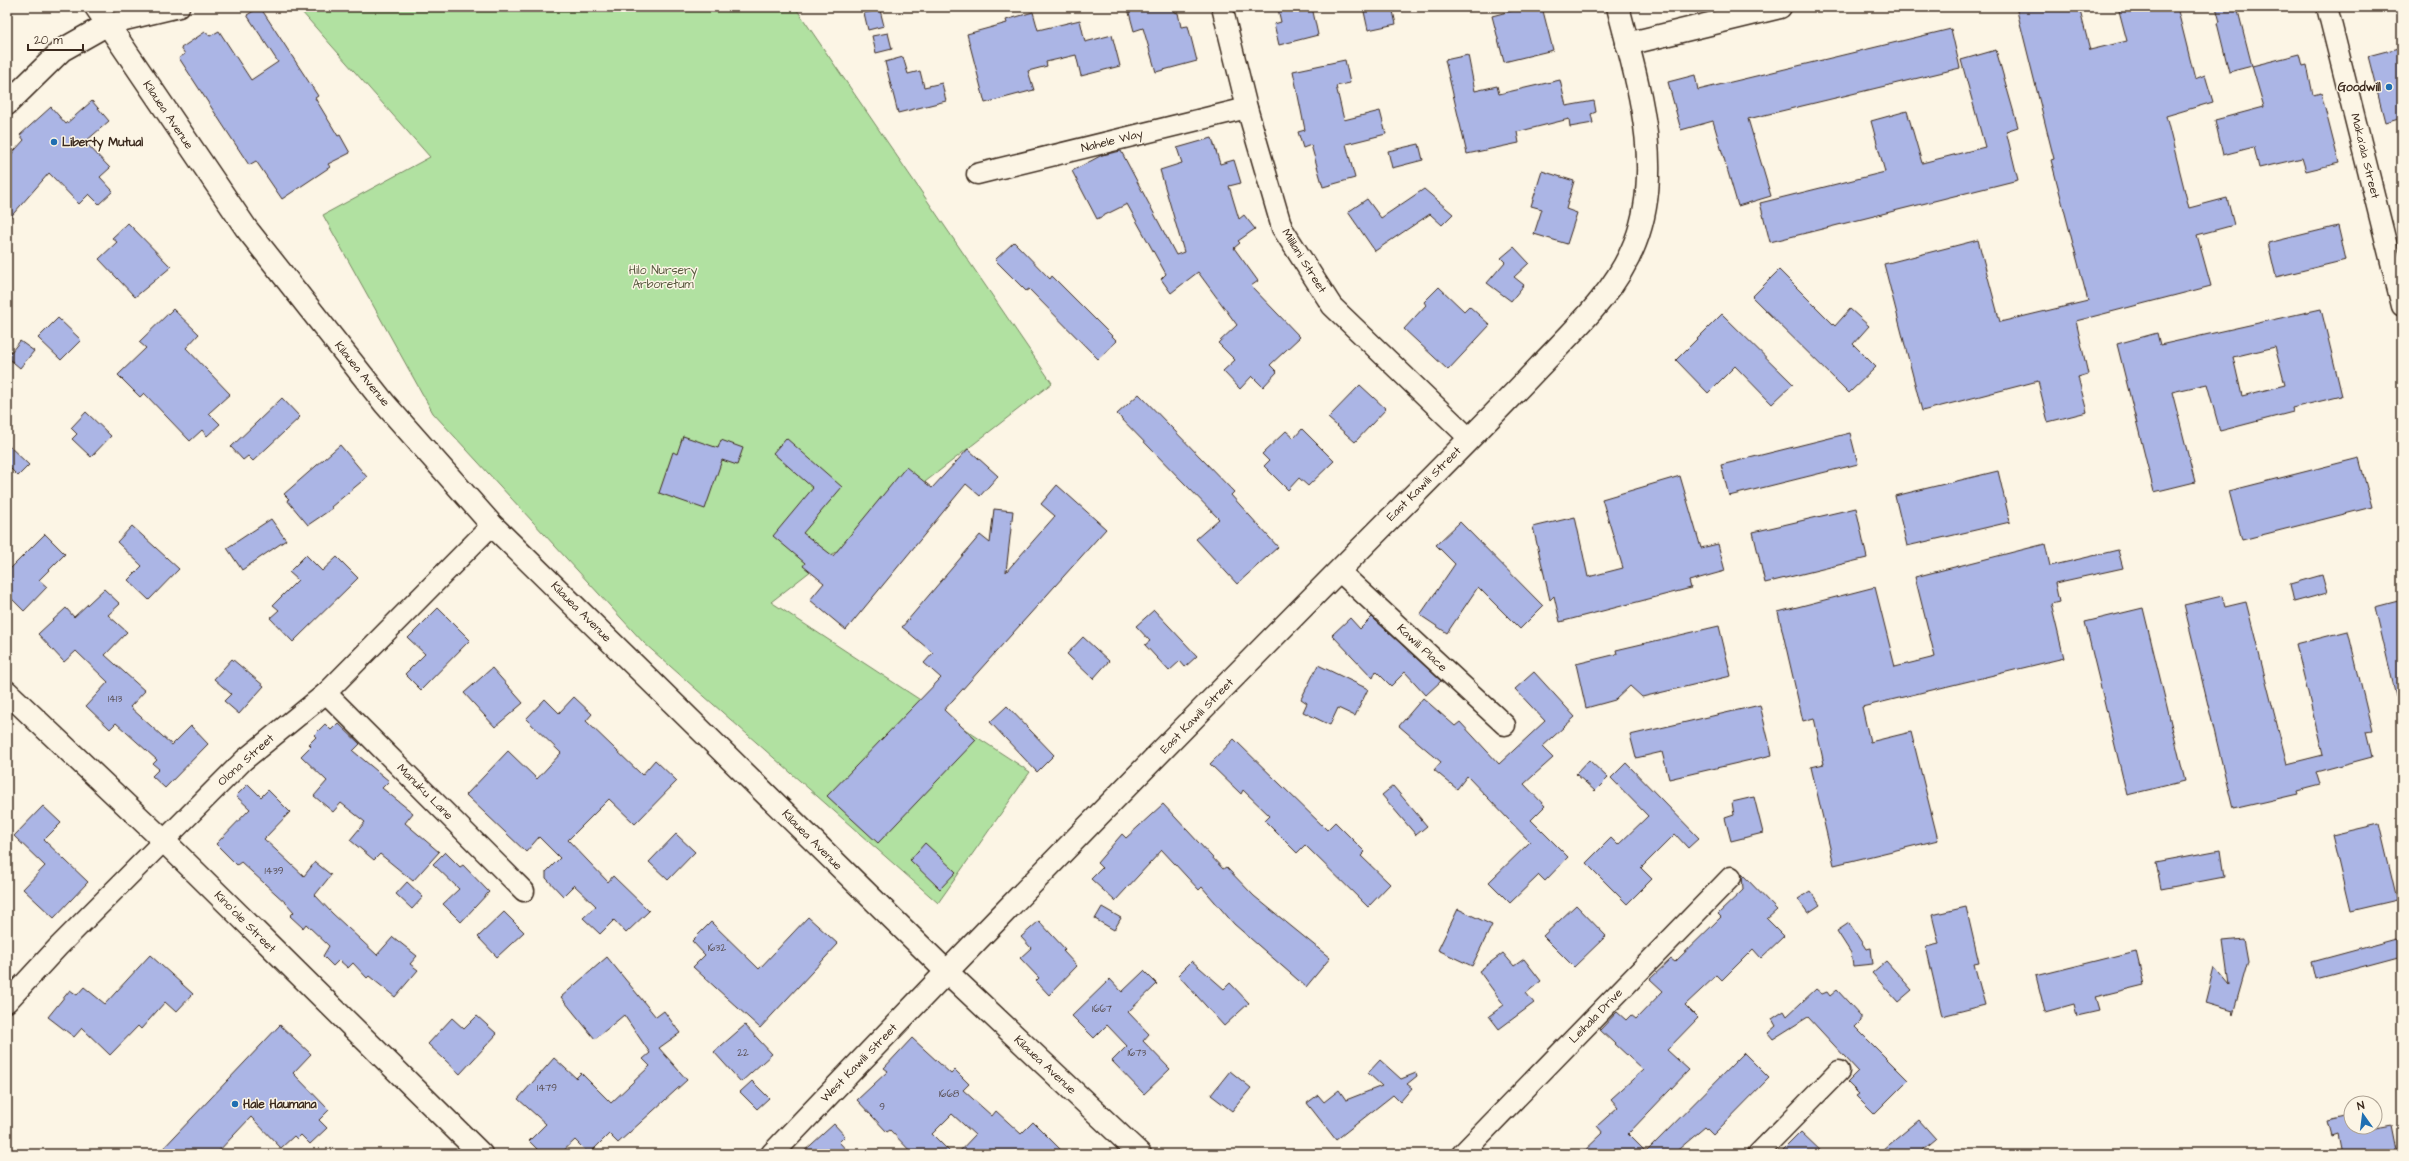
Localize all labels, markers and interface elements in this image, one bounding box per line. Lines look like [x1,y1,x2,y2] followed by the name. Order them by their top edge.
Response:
[28,26,83,52] scale bar
[34,32,63,49] text: 20 m
[139,77,198,153] street label: Kilauea Avenue
[2338,79,2381,96] place label: Goodwill
[2384,82,2394,92] marker: Goodwill
[2346,112,2384,201] street label: Maka‘ala Street
[1079,125,1145,158] street label: Nahele Way
[62,134,143,152] place label: Liberty Mutual
[49,137,59,147] marker: Liberty Mutual
[1277,226,1331,297] street label: Mililani Street
[629,262,698,293] park label: Hilo Nursery Arboretum
[330,338,394,411] street label: Kilauea Avenue
[1383,443,1465,525] street label: East Kawili Street
[547,578,615,646] street label: Kilauea Avenue
[1393,620,1451,676] street label: Kawili Place
[1156,674,1238,758] street label: East Kawili Street
[108,692,122,706] house number: 1413
[214,730,278,790] street label: Olona Street
[393,760,457,824] street label: Manuku Lane
[778,806,846,874] street label: Kilauea Avenue
[265,864,284,878] house number: 1439
[210,887,280,957] street label: Kinoʻole Street
[708,941,726,955] house number: 1632
[1565,984,1627,1047] street label: Leihala Drive
[1092,1002,1112,1016] house number: 1667
[817,1020,901,1106] street label: West Kawili Street
[1010,1032,1080,1099] street label: Kilauea Avenue
[737,1046,749,1060] house number: 22
[1128,1046,1146,1060] house number: 1673
[537,1081,557,1095] house number: 1479
[939,1087,960,1101] house number: 1668
[2343,1095,2383,1135] north arrow
[243,1096,317,1113] place label: Hale Haumana
[2356,1098,2366,1114] text: N
[230,1099,240,1109] marker: Hale Haumana
[879,1100,885,1114] house number: 9

